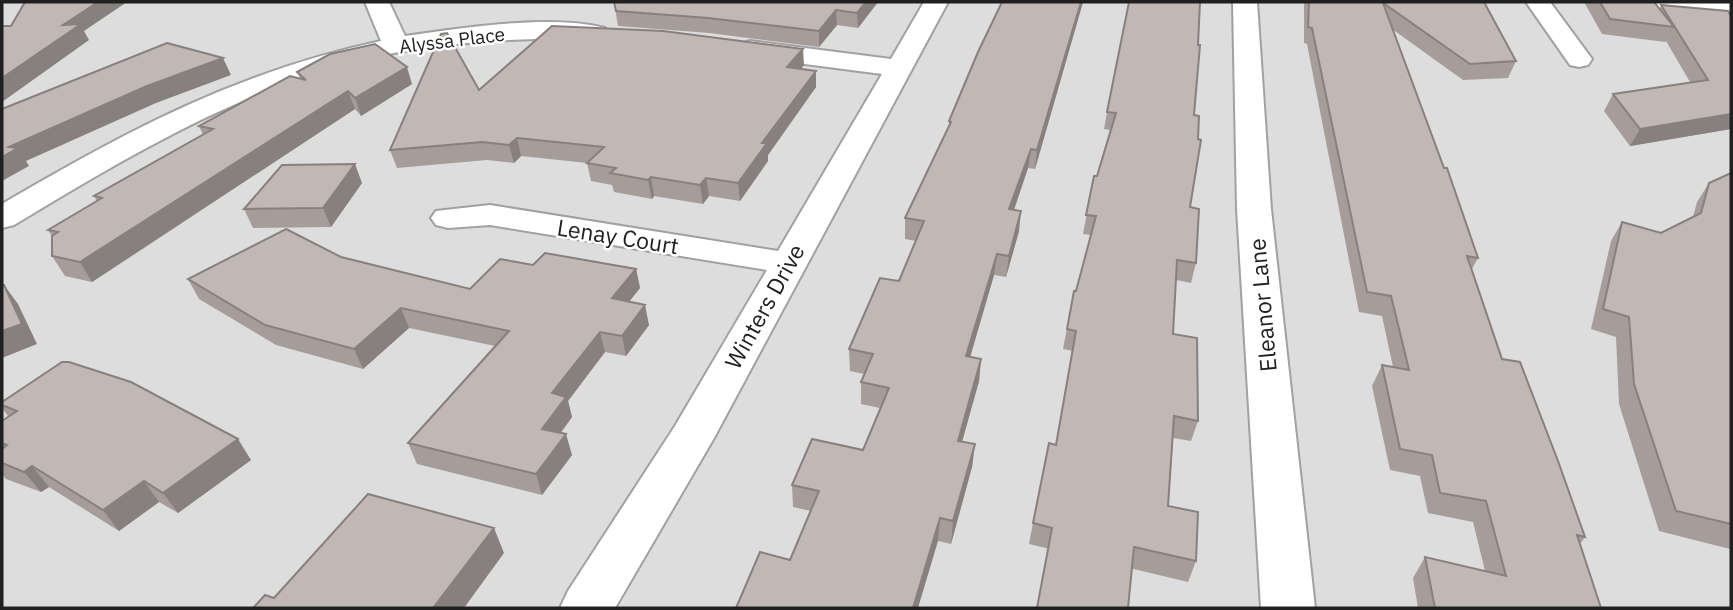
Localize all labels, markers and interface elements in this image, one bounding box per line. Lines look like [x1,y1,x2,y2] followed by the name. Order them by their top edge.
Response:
[398,22,506,58] street label: Alyssa Place
[555,212,681,260] street label: Lenay Court
[1241,237,1283,373] street label: Eleanor Lane
[717,238,811,374] street label: Winters Drive

